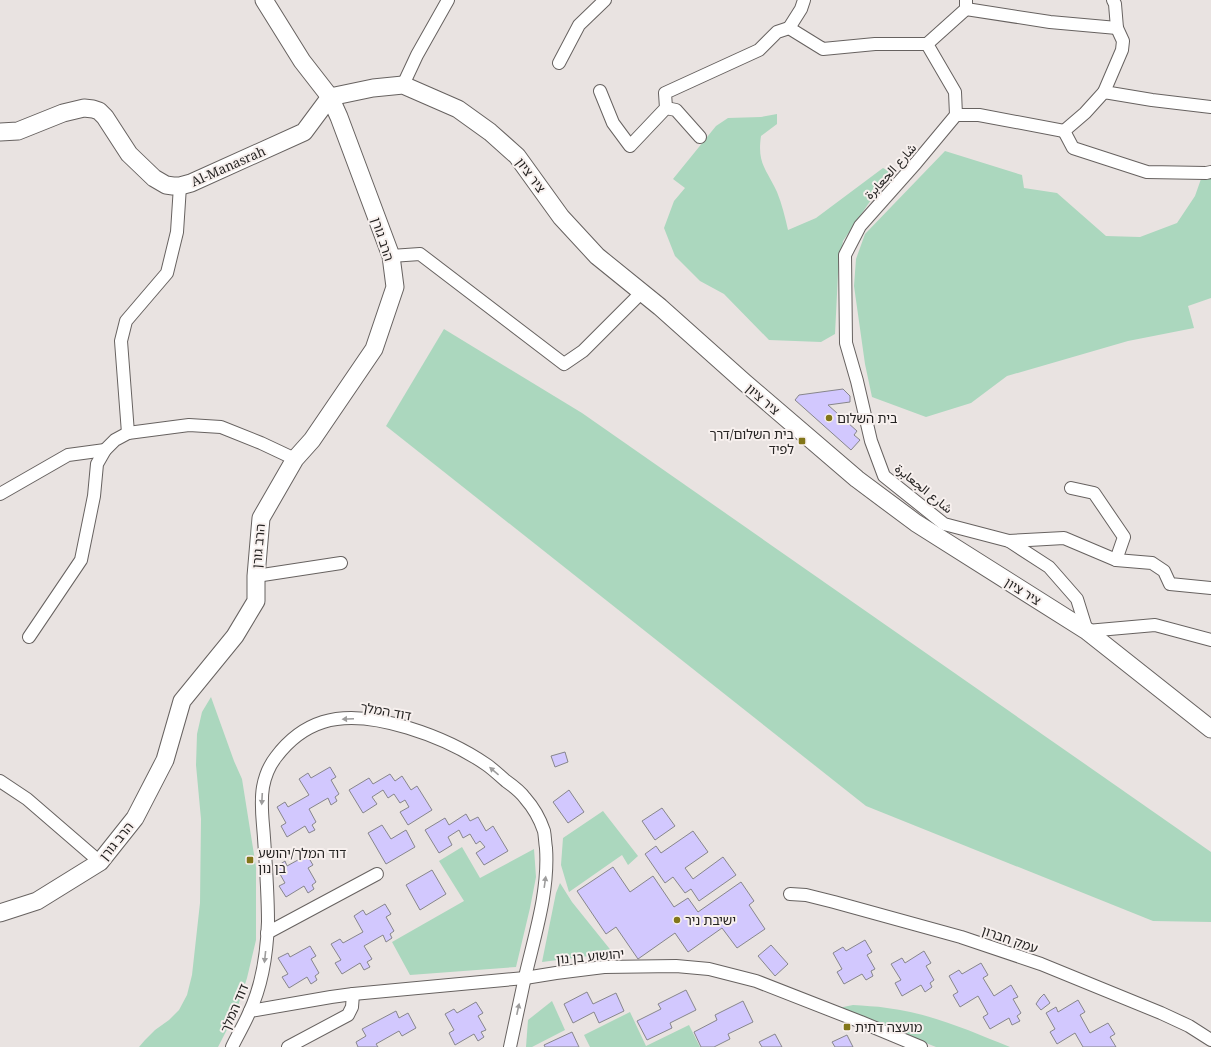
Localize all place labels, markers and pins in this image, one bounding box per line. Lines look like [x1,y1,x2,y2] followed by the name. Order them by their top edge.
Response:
[837,409,897,427] place label: בית השלום
[824,413,834,423] marker: בית השלום
[710,425,794,458] place label: בית השלום/דרך לפיד
[797,436,807,446] marker: בית השלום/דרך לפיד
[258,844,346,877] place label: דוד המלך/יהושע בן נון
[245,855,255,865] marker: דוד המלך/יהושע בן נון
[685,911,736,929] place label: ישיבת ניר
[672,915,682,925] marker: ישיבת ניר
[855,1018,923,1036] place label: מועצה דתית
[842,1022,852,1032] marker: מועצה דתית

